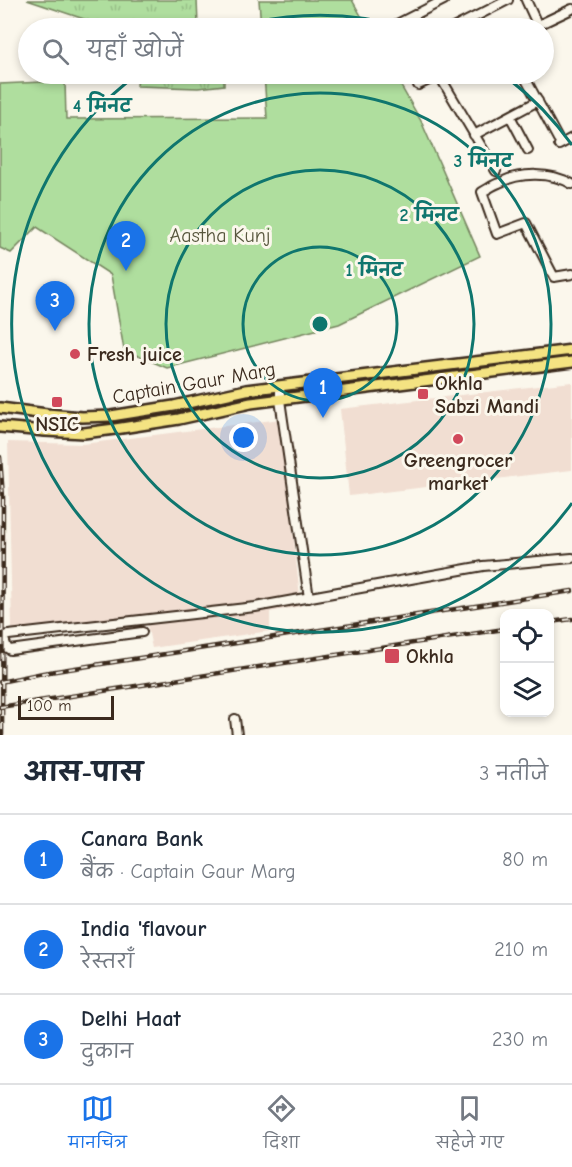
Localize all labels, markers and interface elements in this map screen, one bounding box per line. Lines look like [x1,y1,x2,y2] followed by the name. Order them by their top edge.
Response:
[18,18,554,84] search box
[39,35,72,68] icon: search
[87,37,183,63] text: यहाँ खोजें
[73,91,133,117] text: 4 मिनट
[454,146,515,172] text: 3 मिनट
[399,200,461,226] text: 2 मिनट
[106,222,146,271] pin: 2
[170,224,270,247] park label: Aastha Kunj
[345,255,405,281] text: 1 मिनट
[36,282,74,331] pin: 3
[310,314,330,334] centre of rings
[87,343,182,366] place label: Fresh juice
[68,347,82,361] marker: Fresh juice
[111,357,277,409] street label: Captain Gaur Marg
[304,368,342,418] pin: 1
[435,372,539,418] place label: Okhla Sabzi Mandi
[416,387,430,401] marker: Okhla Sabzi Mandi
[50,395,64,409] marker: NSIC
[35,413,79,436] place label: NSIC
[229,423,258,452] your location
[451,432,465,446] marker: Greengrocer market
[404,449,512,495] place label: Greengrocer market
[500,609,554,717] map controls
[500,609,554,663] button: locate
[406,645,454,668] place label: Okhla
[383,647,401,665] marker: Okhla
[500,663,554,717] button: layers
[18,693,114,720] scale bar
[27,697,71,715] text: 100 m
[24,758,143,788] text: आस-पास
[479,762,548,785] text: 3 नतीजे
[81,826,203,852] text: Canara Bank
[40,848,47,871] text: 1
[502,848,548,871] text: 80 m
[81,860,296,883] text: बैंक · Captain Gaur Marg
[81,916,206,942] text: India 'flavour
[39,938,48,961] text: 2
[494,938,548,961] text: 210 m
[81,950,134,973] text: रेस्तराँ
[81,1006,181,1032] text: Delhi Haat
[39,1028,48,1051] text: 3
[492,1028,548,1051] text: 230 m
[81,1040,133,1063] text: दुकान
[68,1092,127,1160] tab: मानचित्र
[263,1092,300,1160] tab: दिशा
[436,1092,504,1160] tab: सहेजे गए

